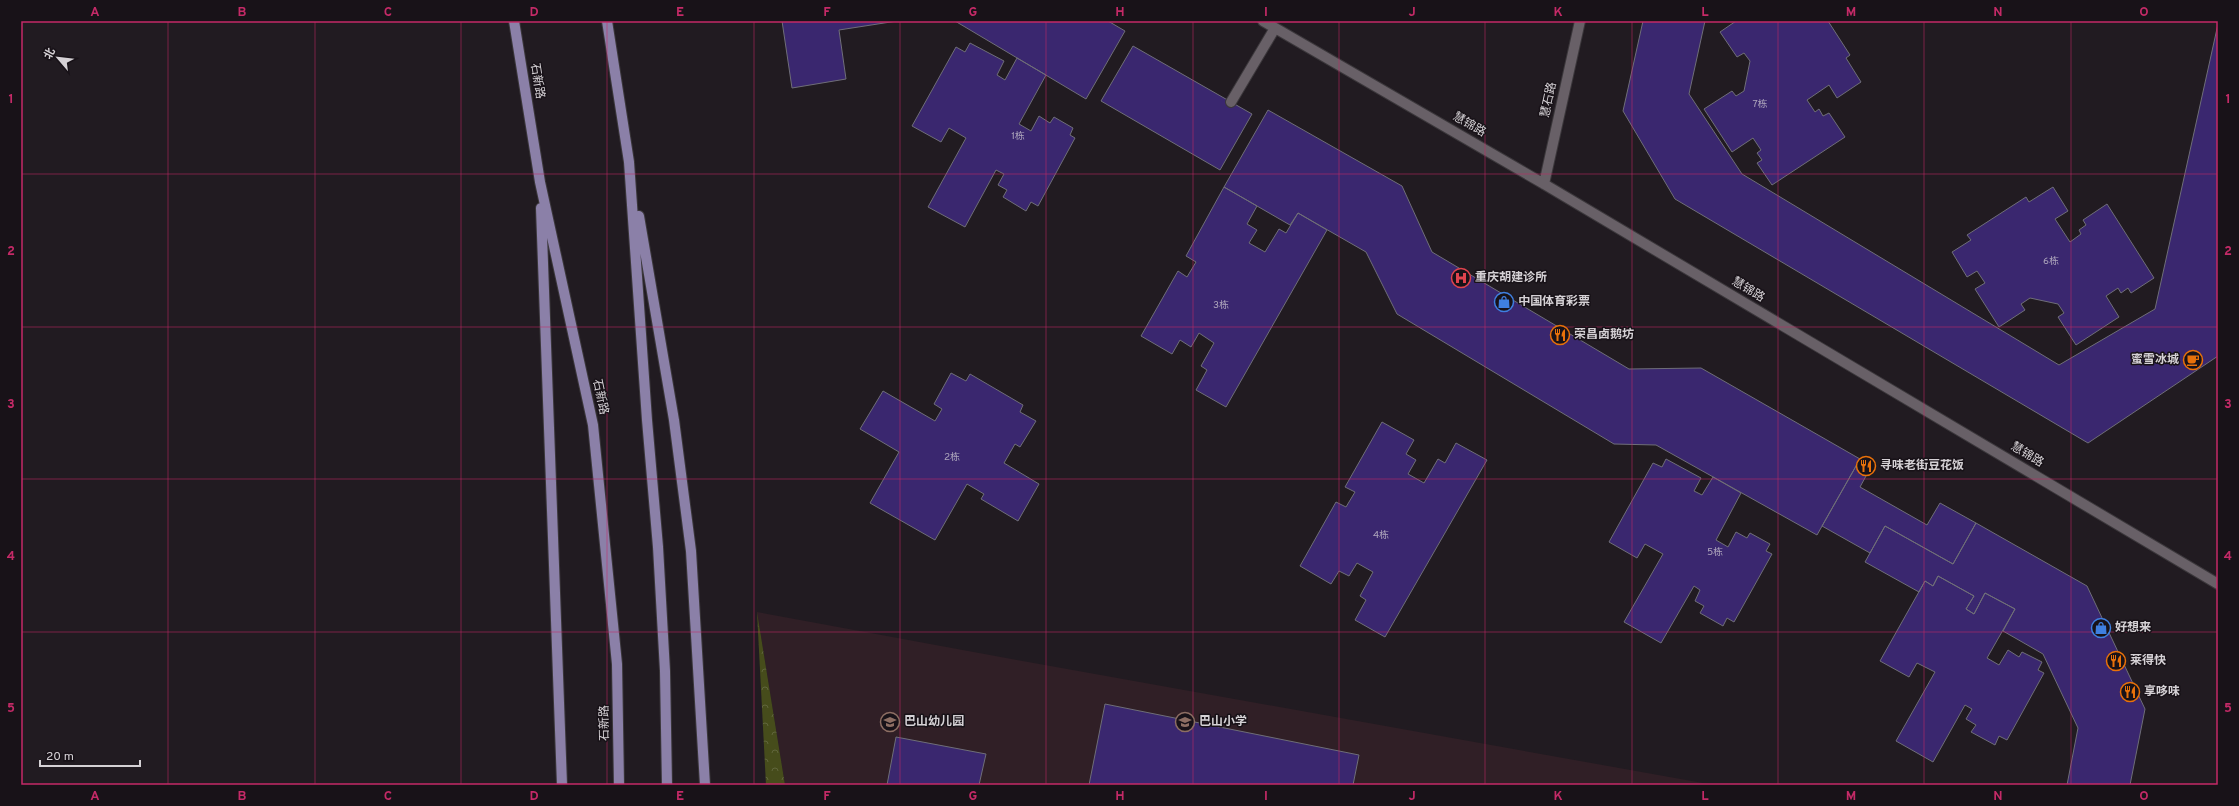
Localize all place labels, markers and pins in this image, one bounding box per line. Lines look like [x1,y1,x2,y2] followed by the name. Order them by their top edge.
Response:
[1450,267,1472,289] hospital icon: 重庆胡建诊所
[1475,270,1547,286] place label: 重庆胡建诊所
[1493,291,1515,313] shop icon: 中国体育彩票
[1518,294,1590,310] place label: 中国体育彩票
[1549,324,1571,346] restaurant icon: 荣昌卤鹅坊
[1574,327,1634,343] place label: 荣昌卤鹅坊
[2182,349,2204,371] cafe icon: 蜜雪冰城
[2131,352,2179,368] place label: 蜜雪冰城
[1855,455,1877,477] restaurant icon: 寻味老街豆花饭
[1880,458,1964,474] place label: 寻味老街豆花饭
[2090,617,2112,639] shop icon: 好想来
[2115,620,2151,636] place label: 好想来
[2105,650,2127,672] restaurant icon: 莱得快
[2130,653,2166,669] place label: 莱得快
[2119,681,2141,703] restaurant icon: 享哆味
[2144,684,2180,700] place label: 享哆味
[879,711,901,733] school or university icon: 巴山幼儿园
[1174,711,1196,733] school or university icon: 巴山小学
[904,714,964,730] place label: 巴山幼儿园
[1199,714,1247,730] place label: 巴山小学

